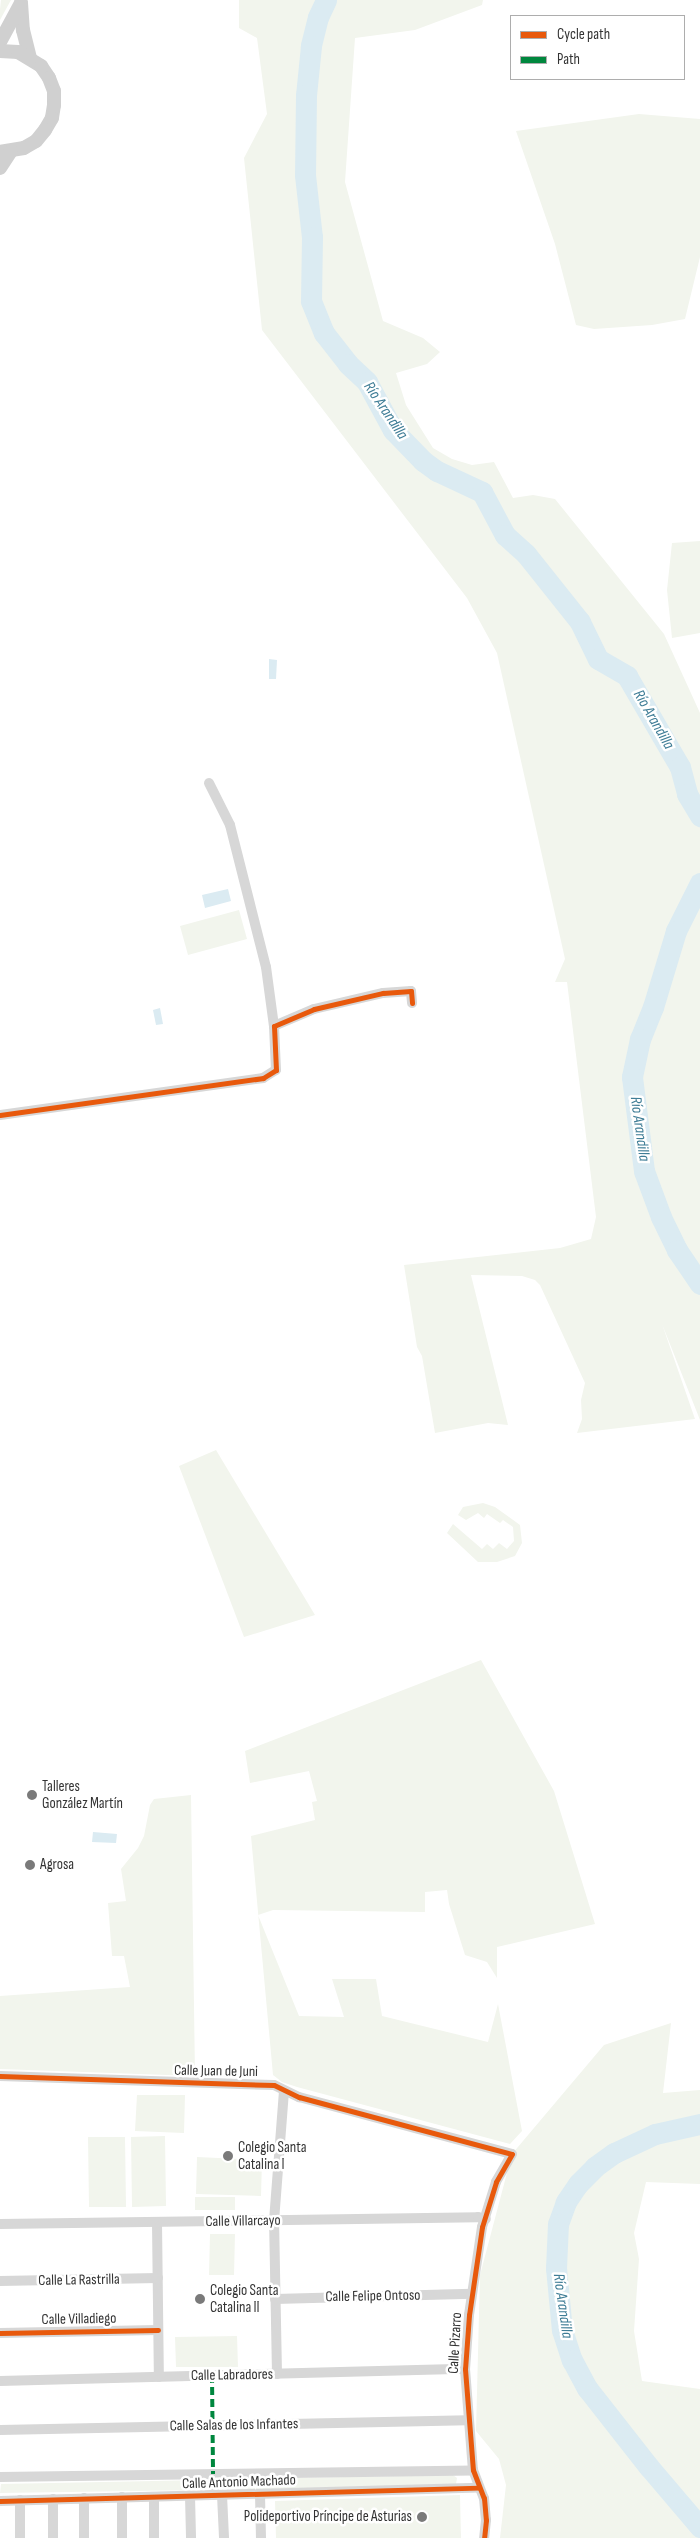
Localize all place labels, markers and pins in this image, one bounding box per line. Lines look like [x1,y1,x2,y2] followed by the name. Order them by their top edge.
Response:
[42,1777,123,1812] place label: Talleres González Martín
[26,1789,38,1801] marker: Talleres González Martín
[40,1856,74,1874] place label: Agrosa
[24,1859,36,1871] marker: Agrosa
[238,2138,307,2173] place label: Colegio Santa Catalina I
[222,2150,234,2162] marker: Colegio Santa Catalina I
[210,2281,279,2316] place label: Colegio Santa Catalina II
[194,2293,206,2305] marker: Colegio Santa Catalina II
[244,2508,412,2526] place label: Polideportivo Príncipe de Asturias
[416,2511,428,2523] marker: Polideportivo Príncipe de Asturias

